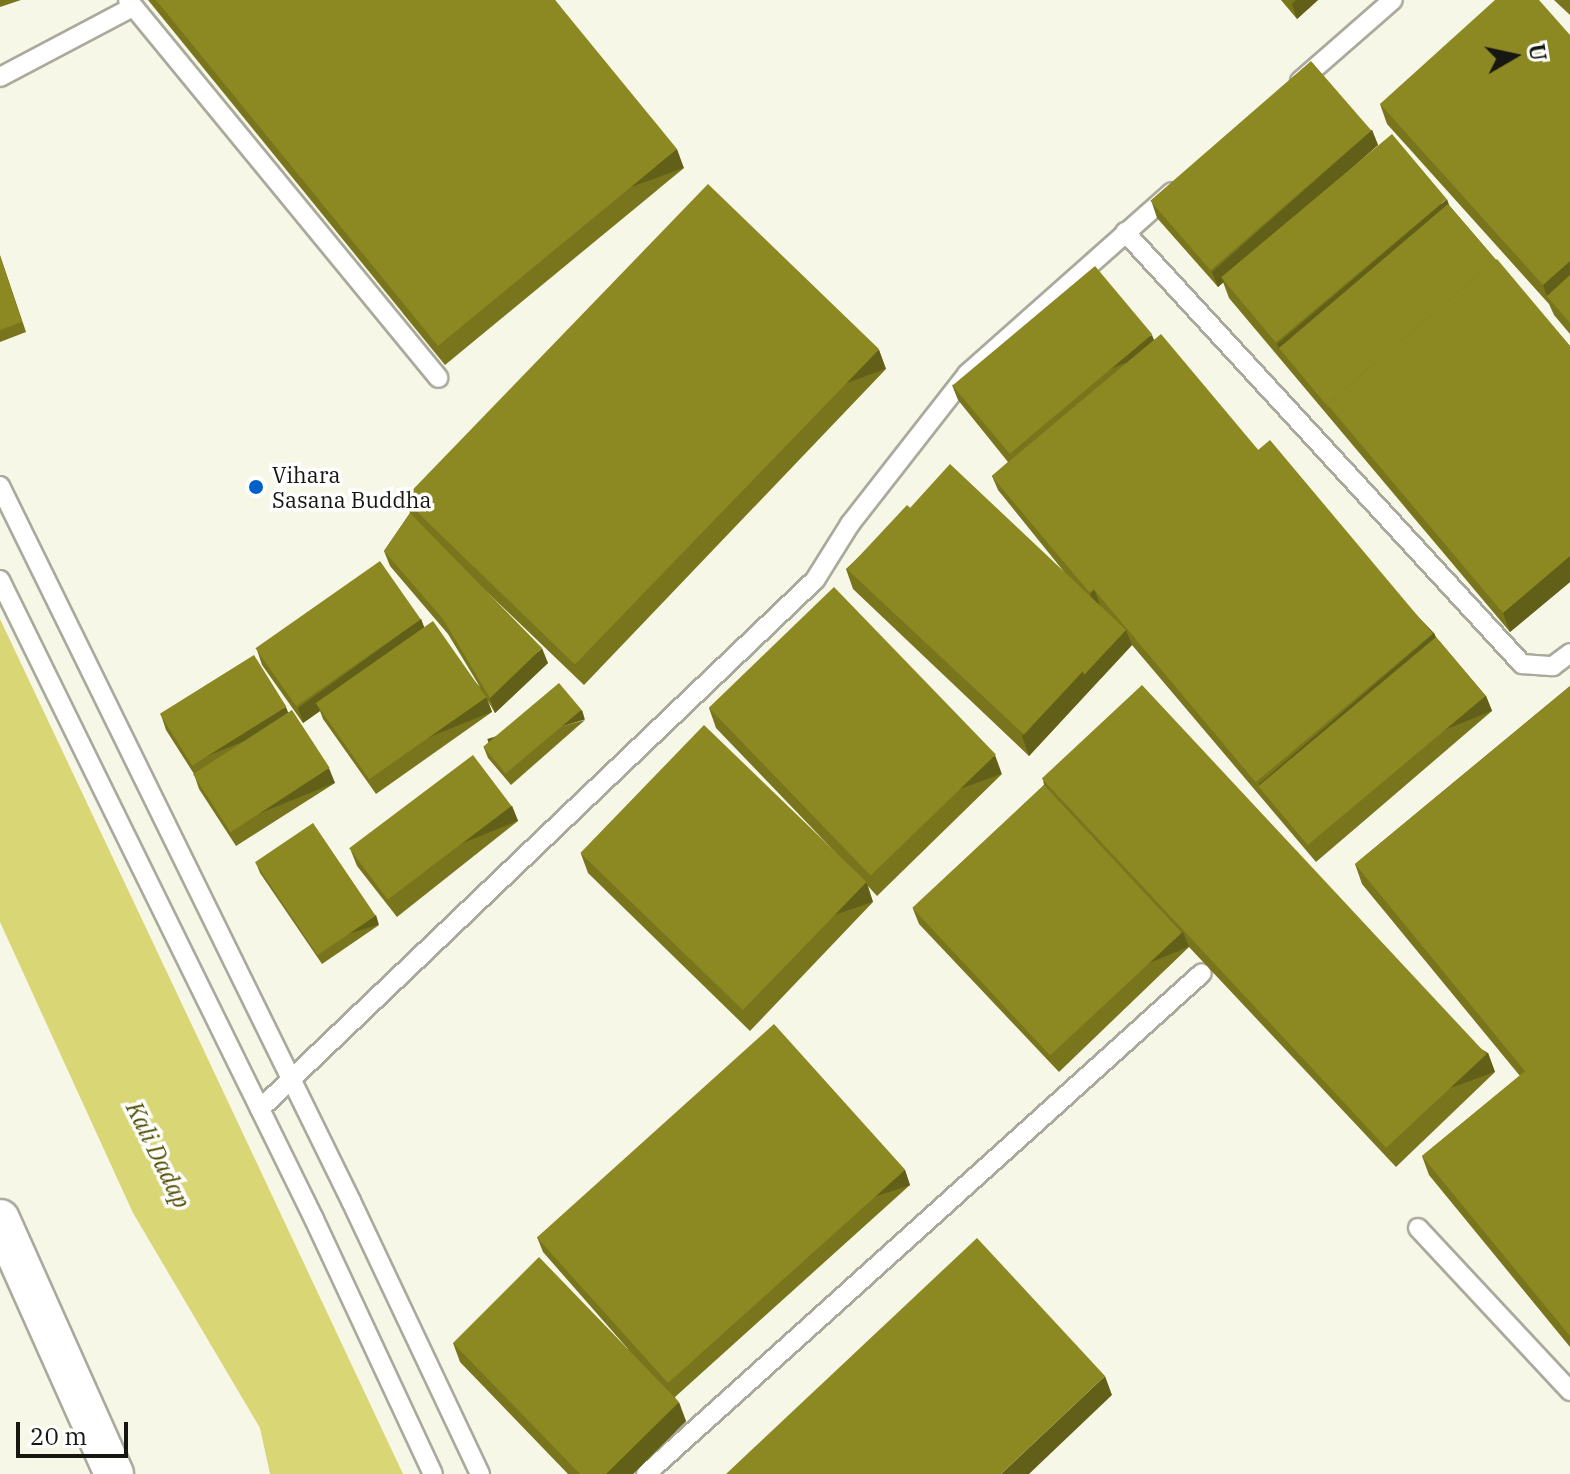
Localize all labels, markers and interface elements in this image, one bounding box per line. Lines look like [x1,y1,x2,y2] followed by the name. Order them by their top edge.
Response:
[1474,16,1554,96] north arrow
[1523,42,1554,63] text: U
[272,461,431,512] place label: Vihara Sasana Buddha
[247,478,265,496] marker: Vihara Sasana Buddha
[120,1097,196,1213] water label: Kali Dadap
[20,1406,132,1456] scale bar
[30,1420,87,1452] text: 20 m

